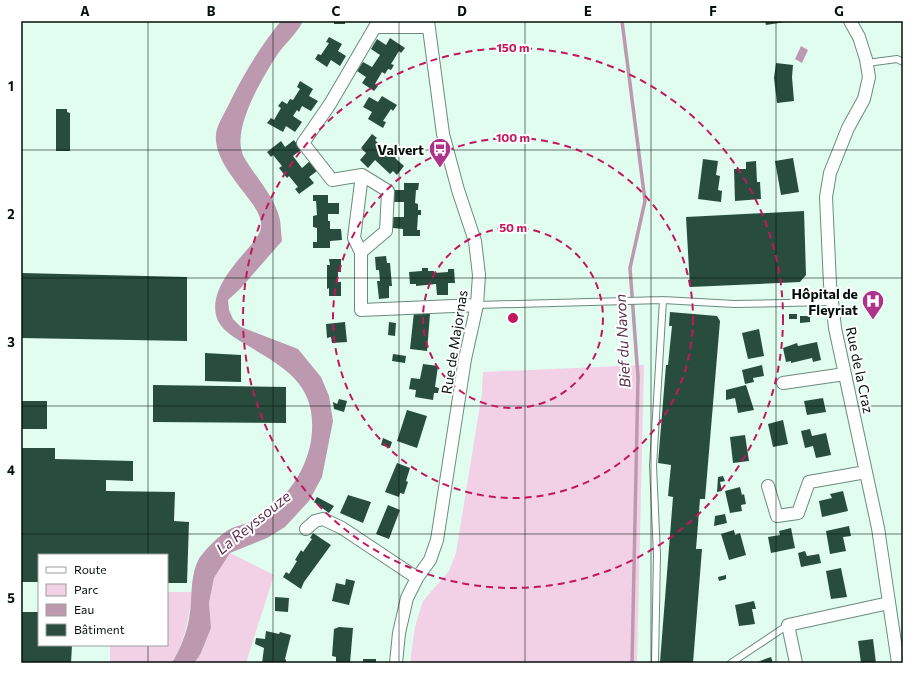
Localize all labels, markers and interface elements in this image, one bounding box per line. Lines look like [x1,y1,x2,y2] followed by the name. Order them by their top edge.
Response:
[80,3,90,19] text: A
[207,3,216,19] text: B
[332,3,341,19] text: C
[457,3,467,19] text: D
[584,3,592,19] text: E
[709,3,717,19] text: F
[834,3,844,19] text: G
[496,40,530,54] text: 150 m
[8,78,14,94] text: 1
[496,130,530,144] text: 100 m
[427,136,453,169] bus stop icon: Valvert
[377,141,424,158] place label: Valvert
[7,206,15,222] text: 2
[499,220,527,234] text: 50 m
[792,285,858,318] place label: Hôpital de Fleyriat
[860,288,886,321] hospital icon: Hôpital de Fleyriat
[437,289,471,395] street label: Rue de Majornas
[611,294,633,388] water label: Bief du Navon
[506,311,520,325] centre of rings
[843,325,877,415] street label: Rue de la Craz
[7,334,15,350] text: 3
[7,462,15,478] text: 4
[212,486,294,557] water label: La Reyssouze
[38,554,168,646] legend
[74,562,107,576] text: Route
[74,582,98,596] text: Parc
[7,590,15,606] text: 5
[74,602,94,616] text: Eau
[74,622,125,636] text: Bâtiment

